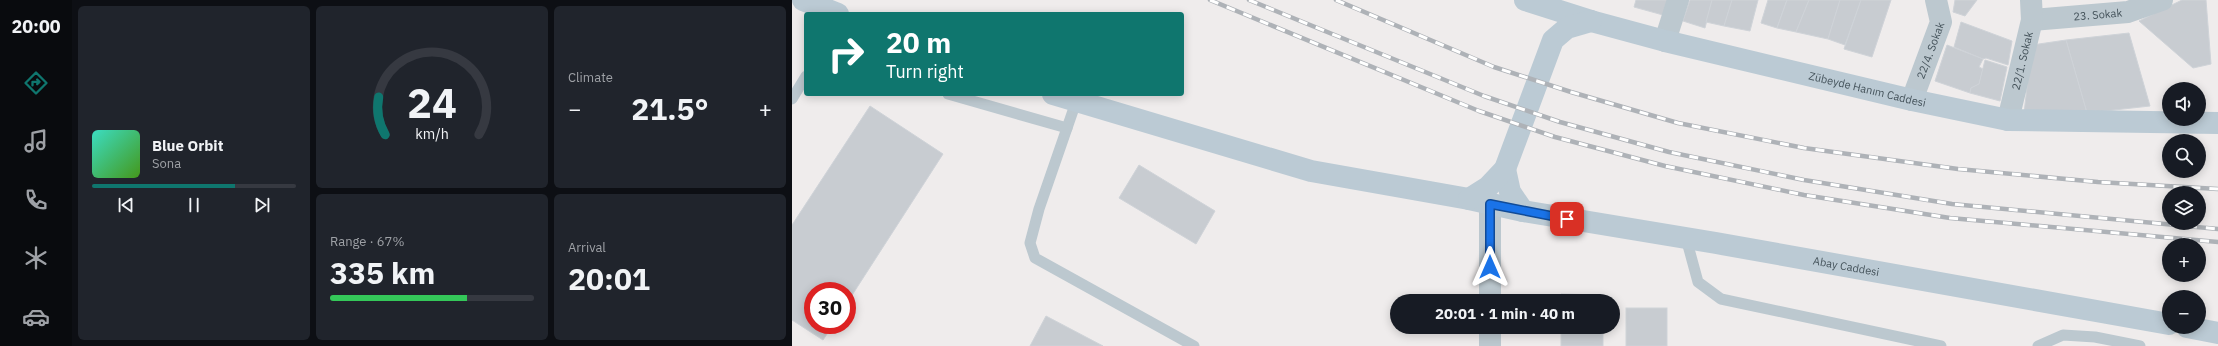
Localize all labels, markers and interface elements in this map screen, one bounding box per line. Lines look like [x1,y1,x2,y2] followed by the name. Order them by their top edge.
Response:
[2073,5,2123,24] street label: 23. Sokak
[11,15,61,38] text: 20:00
[1914,20,1947,81] street label: 22/4. Sokak
[886,24,951,61] text: 20 m
[820,28,872,80] icon: right
[2008,30,2036,91] street label: 22/1. Sokak
[886,60,964,83] text: Turn right
[22,69,50,97] icon: directions
[568,69,613,86] text: Climate
[1807,69,1927,110] street label: Zübeyde Hanım Caddesi
[407,75,457,129] text: 24
[2162,82,2206,334] map controls
[2162,82,2206,126] button: sound
[631,89,709,128] text: 21.5°
[568,94,581,123] text: −
[759,94,772,123] text: +
[415,124,449,143] text: km/h
[22,127,50,155] icon: music
[2162,134,2206,178] button: search
[152,136,223,155] text: Blue Orbit
[152,155,181,172] text: Sona
[22,186,50,214] icon: phone
[2162,186,2206,230] button: layers
[115,194,137,216] icon: previous
[183,194,205,216] icon: pause
[251,194,273,216] icon: next
[1550,202,1584,236] pin
[1556,208,1578,230] icon: arrive
[330,233,404,250] text: Range · 67%
[2162,238,2206,282] button: +
[568,239,606,256] text: Arrival
[22,244,50,272] icon: climate
[1469,246,1511,288] position arrow
[330,253,435,292] text: 335 km
[1812,254,1881,279] street label: Abay Caddesi
[568,259,650,298] text: 20:01
[804,282,856,334] speed limit sign: 30
[2162,290,2206,334] button: −
[22,303,50,331] icon: car
[1435,304,1575,323] text: 20:01 · 1 min · 40 m

